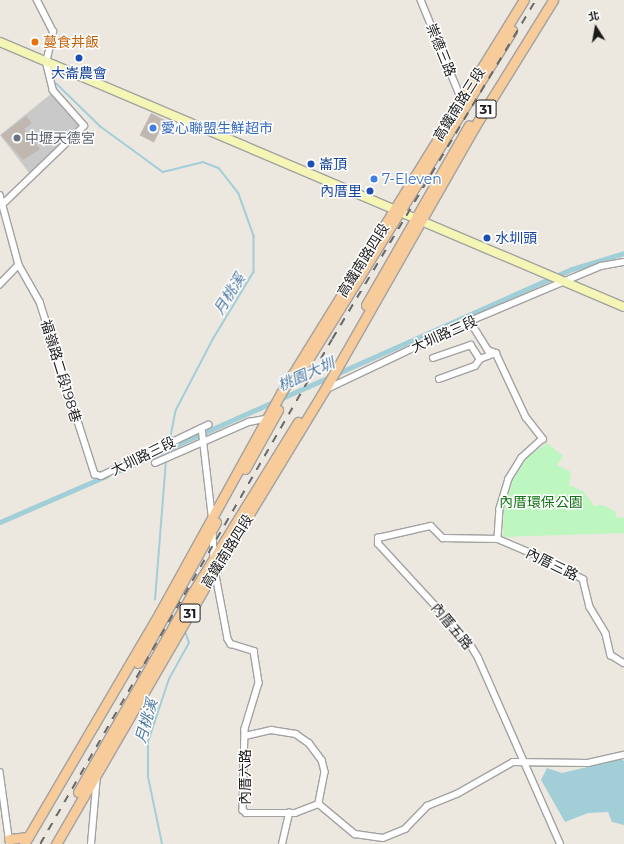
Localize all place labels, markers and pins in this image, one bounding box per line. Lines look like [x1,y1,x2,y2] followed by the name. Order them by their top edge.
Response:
[43,34,99,50] place label: 蔓食丼飯
[30,37,40,47] marker: 蔓食丼飯
[74,53,84,63] marker: 大崙農會
[51,65,107,81] place label: 大崙農會
[161,120,273,136] place label: 愛心聯盟生鮮超市
[148,123,158,133] marker: 愛心聯盟生鮮超市
[25,130,95,146] place label: 中壢天德宮
[12,133,22,143] marker: 中壢天德宮
[319,156,347,172] place label: 崙頂
[306,159,316,169] marker: 崙頂
[382,171,442,187] place label: 7-Eleven
[369,174,379,184] marker: 7-Eleven
[320,183,362,199] place label: 內厝里
[365,186,375,196] marker: 內厝里
[495,230,537,246] place label: 水圳頭
[482,233,492,243] marker: 水圳頭

